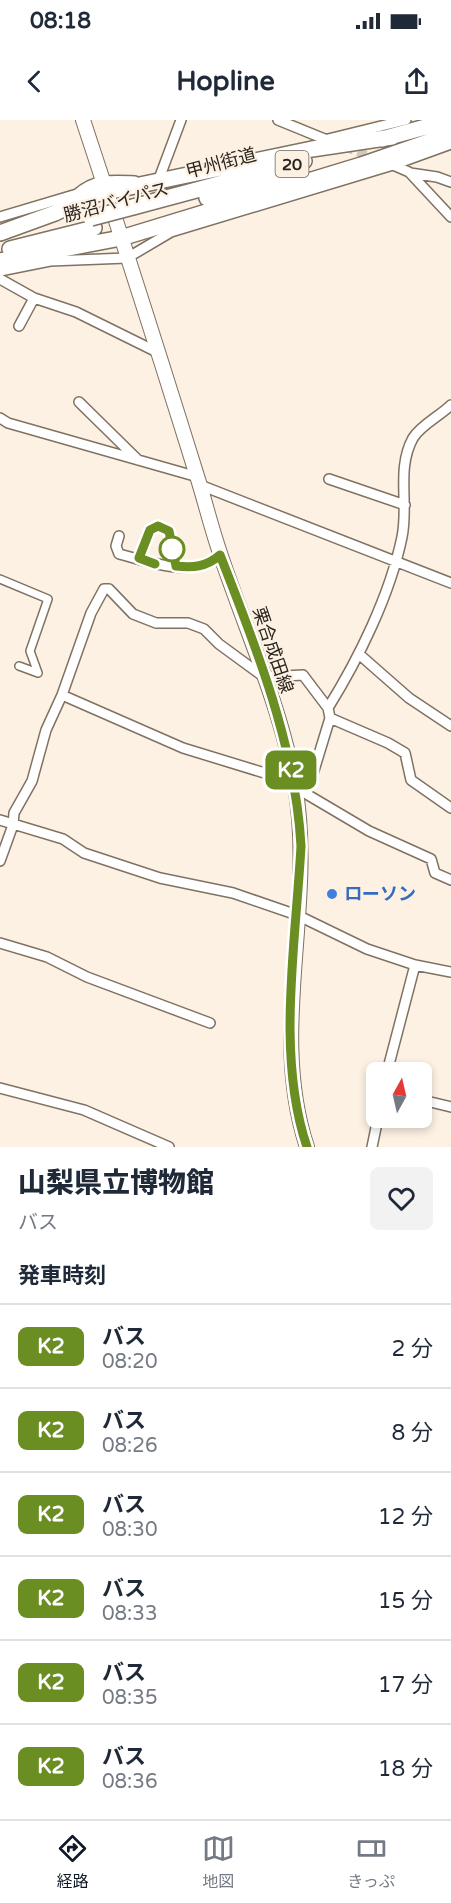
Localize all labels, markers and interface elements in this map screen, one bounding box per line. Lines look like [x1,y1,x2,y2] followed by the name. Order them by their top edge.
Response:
[30,8,91,34] text: 08:18
[18,65,51,98] icon: back
[176,65,275,98] text: Hopline
[400,65,433,98] icon: share
[183,143,259,183] street label: 甲州街道
[276,151,308,177] road number: 20
[61,177,171,227] street label: 勝沼バイパス
[159,536,185,562] unlabelled marker
[248,604,298,696] street label: 栗合成田線
[264,750,318,790] line badge: K2
[277,758,305,783] text: K2
[344,883,416,905] place label: ローソン
[325,887,339,901] marker: ローソン
[366,1062,432,1128] north arrow
[366,1062,432,1128] map controls
[18,1166,214,1200] text: 山梨県立博物館
[370,1167,433,1230] button: heart
[18,1211,58,1235] text: バス
[18,1263,106,1289] text: 発車時刻
[102,1324,146,1350] text: バス
[37,1334,65,1359] text: K2
[391,1336,433,1362] text: 2 分
[102,1350,157,1374] text: 08:20
[102,1408,146,1434] text: バス
[37,1418,65,1443] text: K2
[391,1420,433,1446] text: 8 分
[102,1434,157,1458] text: 08:26
[102,1492,146,1518] text: バス
[37,1502,65,1527] text: K2
[378,1504,433,1530] text: 12 分
[102,1518,157,1542] text: 08:30
[102,1576,146,1602] text: バス
[37,1586,65,1611] text: K2
[378,1588,433,1614] text: 15 分
[102,1602,157,1626] text: 08:33
[102,1660,146,1686] text: バス
[37,1670,65,1695] text: K2
[378,1672,433,1698] text: 17 分
[102,1686,157,1710] text: 08:35
[102,1744,146,1770] text: バス
[37,1754,65,1779] text: K2
[378,1756,433,1782] text: 18 分
[102,1770,157,1794] text: 08:36
[56,1832,89,1892] tab: 経路
[202,1832,235,1892] tab: 地図
[347,1832,395,1892] tab: きっぷ

